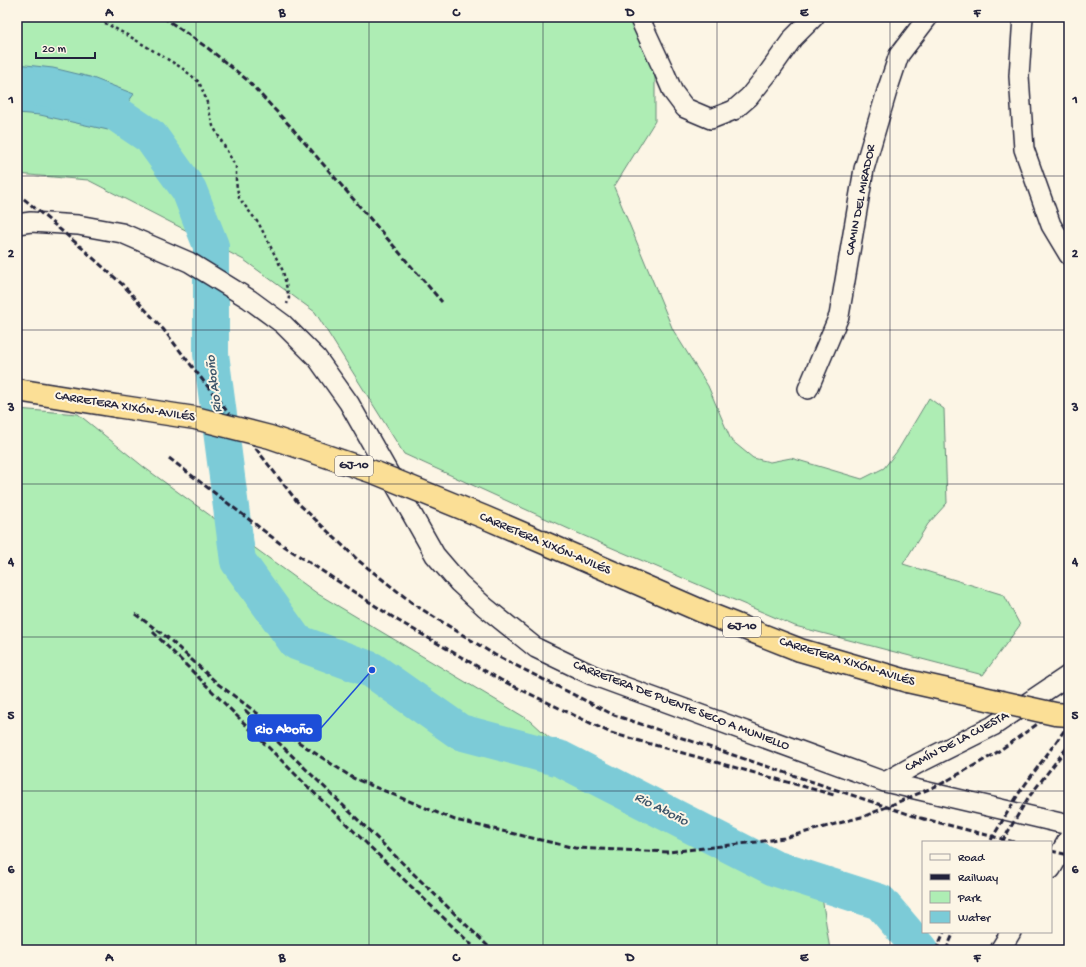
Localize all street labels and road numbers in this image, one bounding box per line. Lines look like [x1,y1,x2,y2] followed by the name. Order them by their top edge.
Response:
[843,142,879,257] street label: CAMIN DEL MIRADOR
[54,388,197,426] street label: CARRETERA XIXÓN-AVILÉS
[335,456,373,476] road number: GJ-10
[477,509,614,579] street label: CARRETERA XIXÓN-AVILÉS
[723,617,761,637] road number: GJ-10
[777,633,918,690] street label: CARRETERA XIXÓN-AVILÉS
[571,658,791,754] street label: CARRETERA DE PUENTE SECO A MUNIELLO
[902,707,1012,776] street label: CAMÍN DE LA CUESTA

